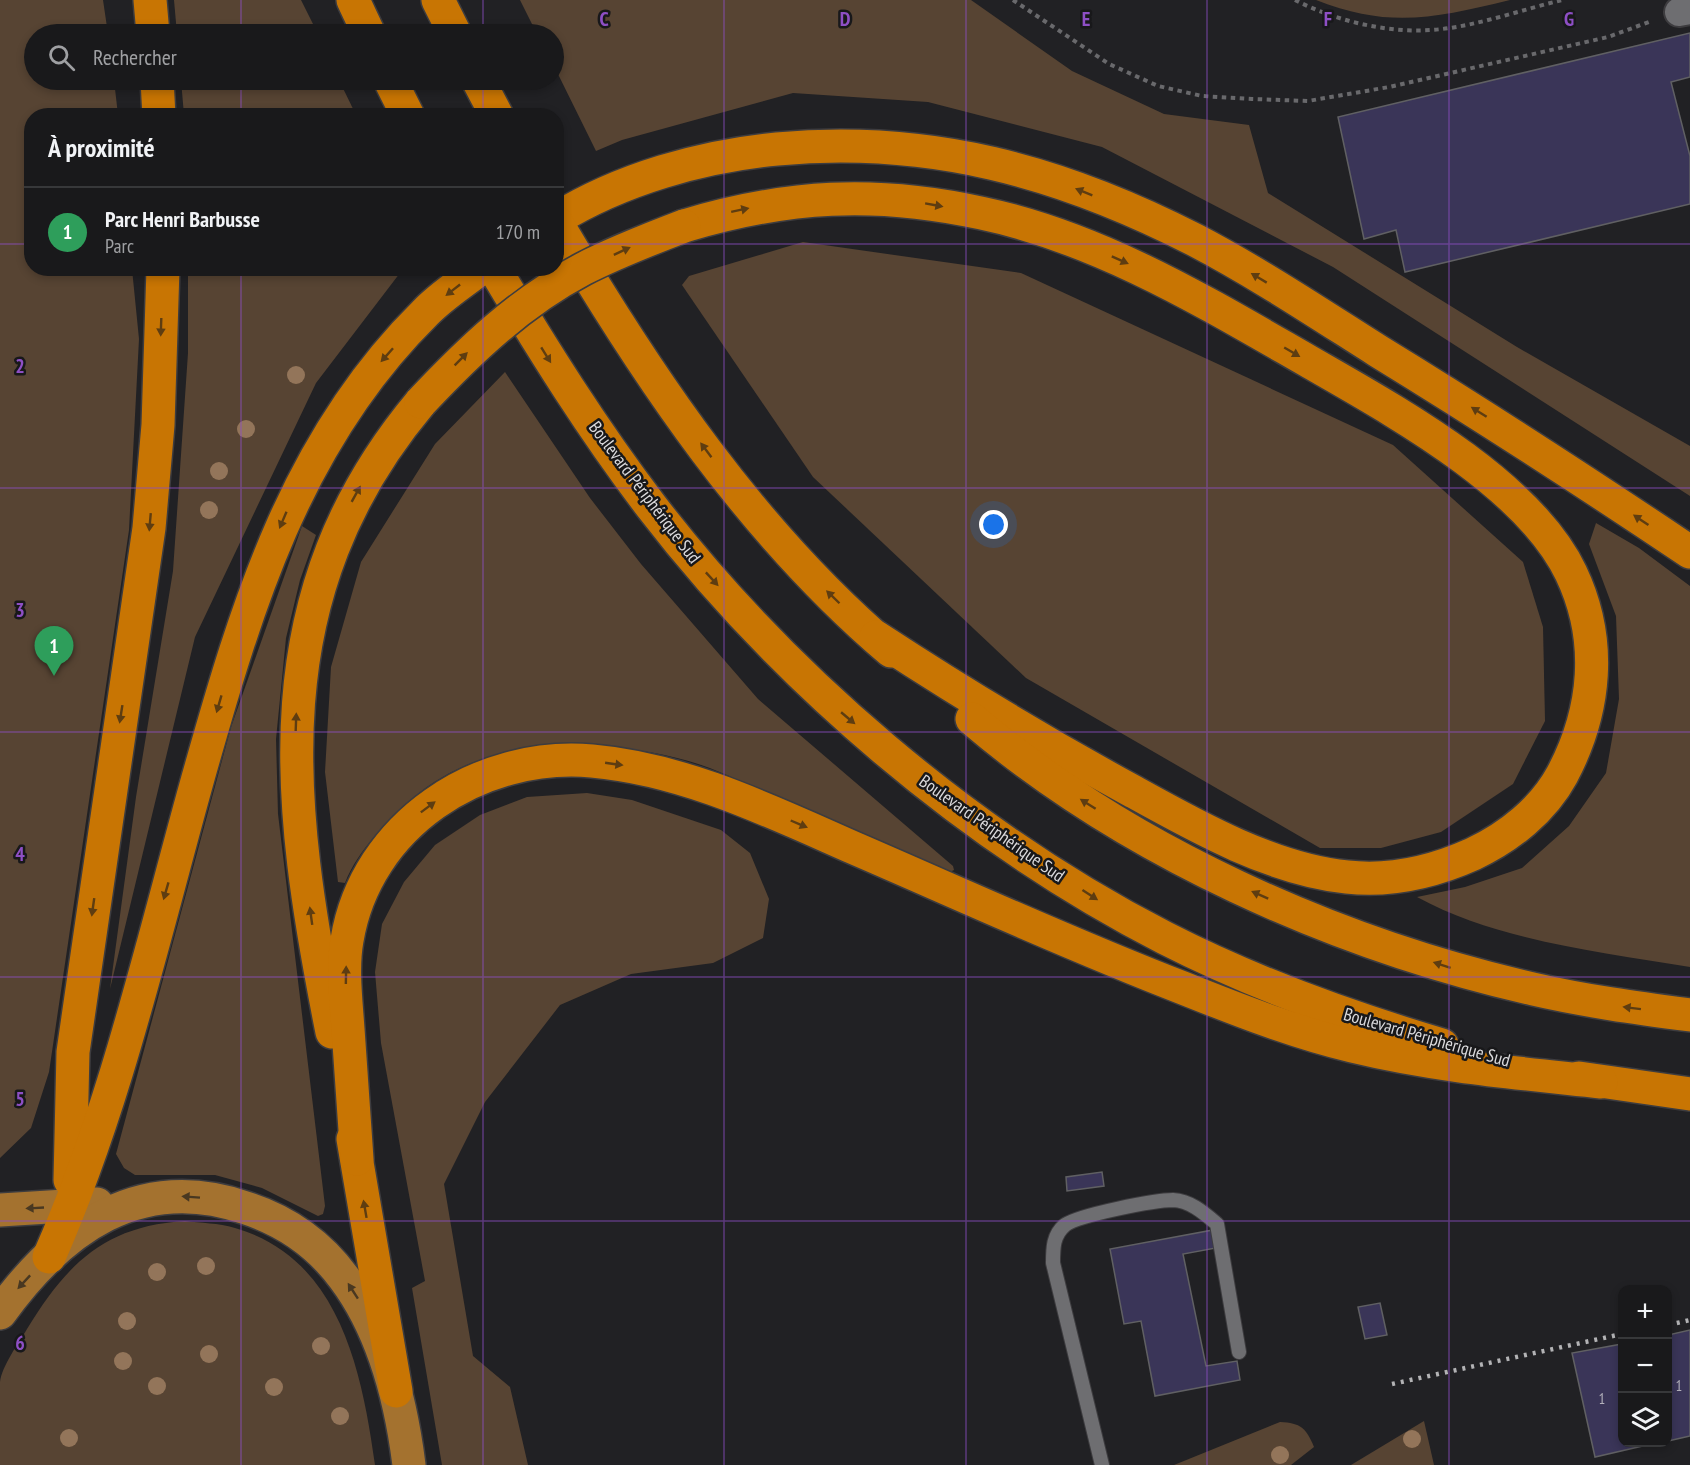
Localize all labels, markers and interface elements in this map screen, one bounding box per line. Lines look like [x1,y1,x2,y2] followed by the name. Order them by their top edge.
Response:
[599,6,609,32] text: C
[840,6,851,32] text: D
[1082,6,1090,32] text: E
[1324,6,1332,32] text: F
[1564,6,1574,32] text: G
[24,24,564,90] search box
[45,41,78,74] icon: search
[93,43,177,71] text: Rechercher
[48,131,155,164] text: À proximité
[1075,187,1093,196] one-way arrow
[925,200,944,209] one-way arrow
[105,205,260,233] text: Parc Henri Barbusse
[731,205,750,215] one-way arrow
[63,219,72,245] text: 1
[496,219,540,245] text: 170 m
[105,233,134,259] text: Parc
[613,247,630,256] one-way arrow
[1112,255,1130,265] one-way arrow
[1250,273,1267,283] one-way arrow
[445,284,461,297] one-way arrow
[156,317,165,336] one-way arrow
[541,346,552,363] one-way arrow
[381,347,394,362] one-way arrow
[1284,347,1301,357] one-way arrow
[15,353,25,379] text: 2
[454,353,468,367] one-way arrow
[1471,407,1487,418] one-way arrow
[584,416,706,568] street label: Boulevard Périphérique Sud
[700,442,712,458] one-way arrow
[351,486,361,503] one-way arrow
[979,510,1008,539] your location
[278,511,288,529] one-way arrow
[145,512,155,531] one-way arrow
[1634,514,1650,526] one-way arrow
[704,572,718,586] one-way arrow
[826,590,841,604] one-way arrow
[15,597,25,623] text: 3
[34,626,74,676] pin: 1
[214,695,223,713] one-way arrow
[116,705,125,724] one-way arrow
[840,711,855,724] one-way arrow
[292,712,301,731] one-way arrow
[604,759,623,769] one-way arrow
[915,769,1069,887] street label: Boulevard Périphérique Sud
[1080,798,1096,809] one-way arrow
[421,802,436,814] one-way arrow
[790,819,808,829] one-way arrow
[15,841,25,867] text: 4
[161,883,170,901] one-way arrow
[1082,889,1098,900] one-way arrow
[1251,891,1268,900] one-way arrow
[88,898,97,917] one-way arrow
[307,906,316,925] one-way arrow
[1433,960,1451,969] one-way arrow
[341,965,351,984] one-way arrow
[1341,1002,1513,1072] street label: Boulevard Périphérique Sud
[1622,1003,1641,1012] one-way arrow
[15,1086,25,1112] text: 5
[181,1192,200,1202] one-way arrow
[361,1200,370,1219] one-way arrow
[26,1204,45,1213] one-way arrow
[17,1275,31,1290] one-way arrow
[347,1283,358,1299] one-way arrow
[1618,1285,1672,1447] map controls
[1618,1285,1672,1339] button: +
[15,1330,25,1356] text: 6
[1618,1339,1672,1393] button: −
[1676,1376,1682,1395] house number: 1
[1599,1389,1605,1408] house number: 1
[1618,1393,1672,1447] button: layers

